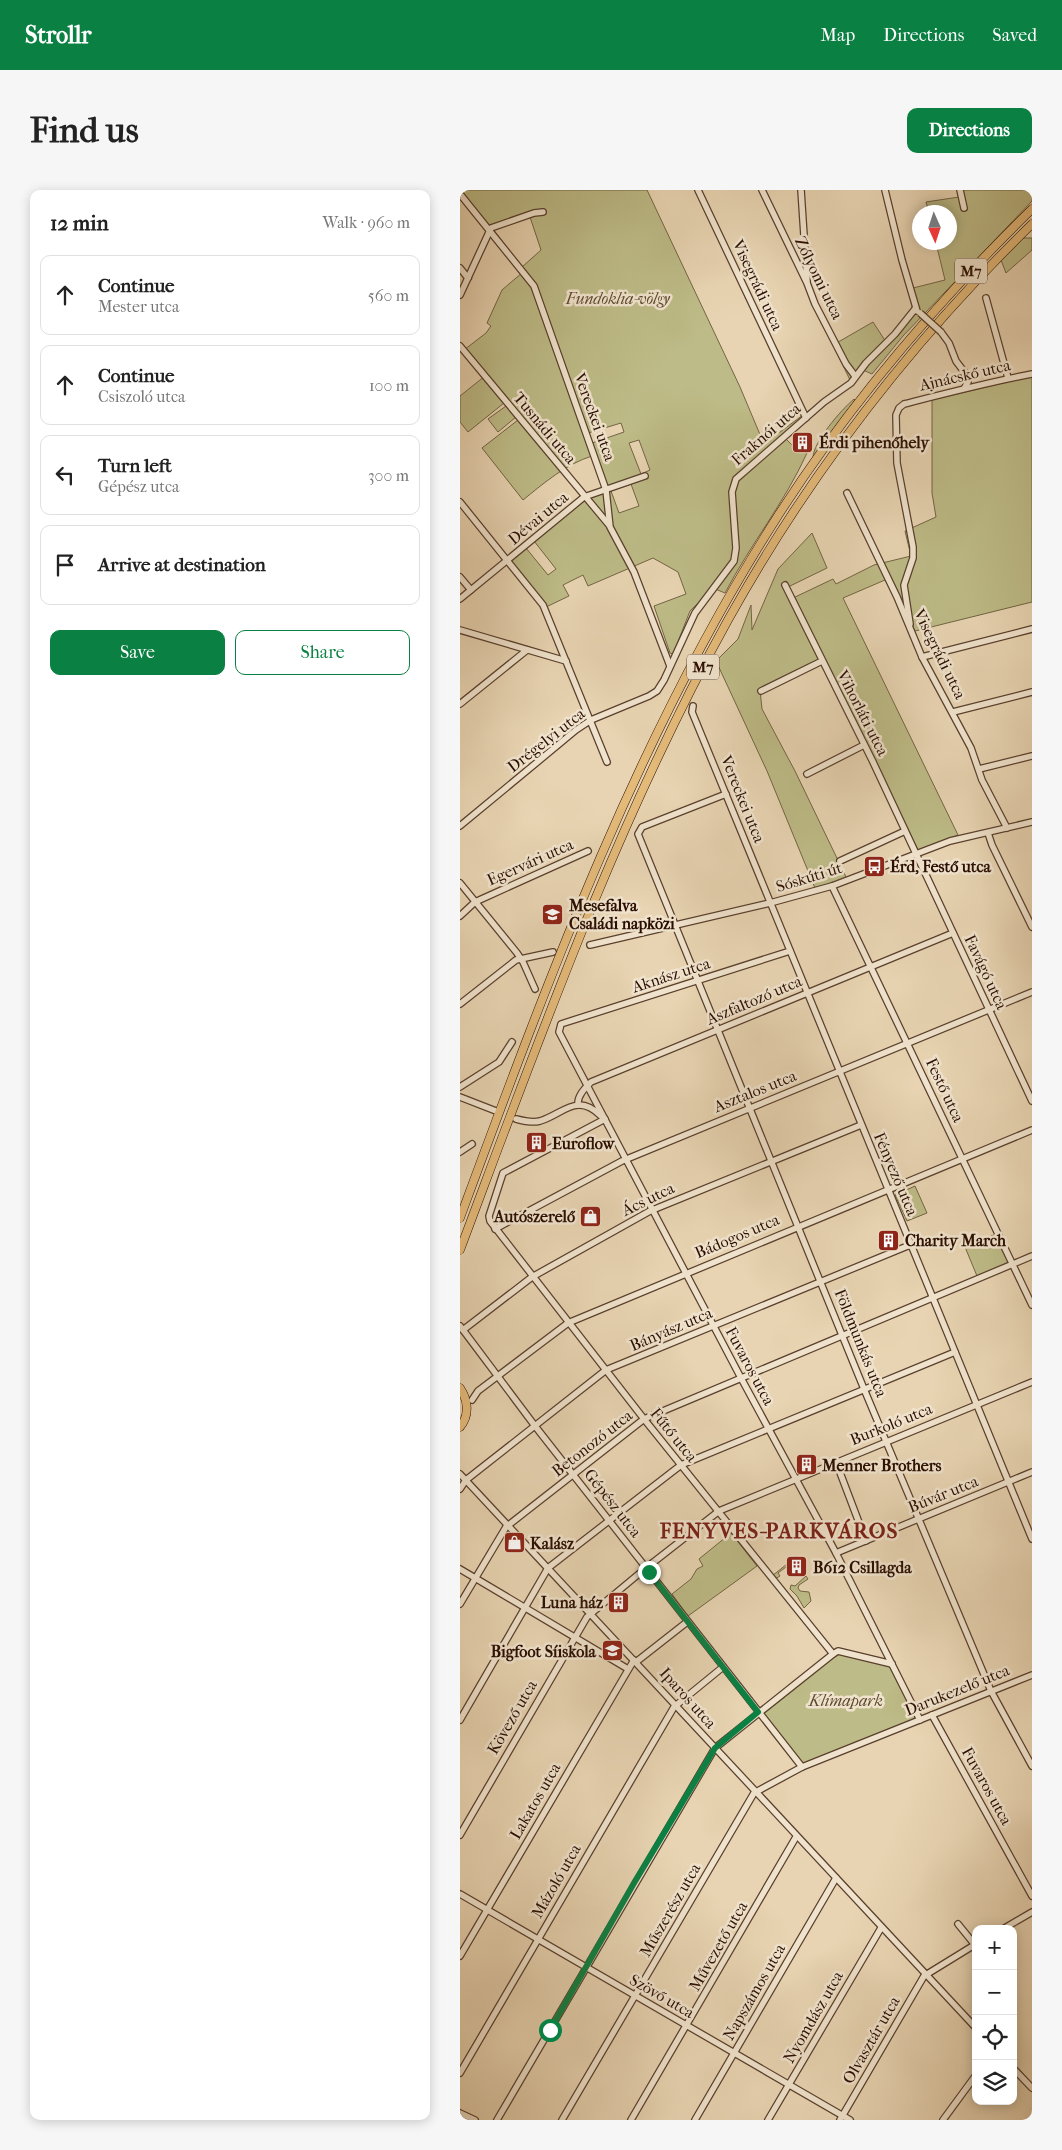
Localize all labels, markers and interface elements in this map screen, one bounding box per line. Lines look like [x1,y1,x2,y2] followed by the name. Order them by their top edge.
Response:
[25,21,92,49] text: Strollr
[821,25,855,46] text: Map
[883,25,964,46] text: Directions
[992,25,1037,46] text: Saved
[907,108,1032,153] button: Directions
[30,110,139,151] text: Find us
[912,205,957,250] north arrow
[50,211,109,235] text: 12 min
[323,213,410,232] text: Walk · 960 m
[791,233,847,323] street label: Zólyomi utca
[728,236,788,334] street label: Visegrádi utca
[955,258,987,284] road number: M7
[98,275,174,297] text: Continue
[51,281,79,309] icon: ahead
[368,286,409,305] text: 560 m
[565,289,670,308] park label: Fundoklia-völgy
[98,297,179,316] text: Mester utca
[917,355,1013,395] street label: Ajnácskő utca
[98,365,174,387] text: Continue
[570,369,620,464] street label: Vereckei utca
[51,371,79,399] icon: ahead
[369,376,409,395] text: 100 m
[98,387,185,406] text: Csiszoló utca
[509,388,581,468] street label: Tusnádi utca
[727,398,805,469] street label: Fraknói utca
[791,430,815,454] building icon: Érdi pihenőhely
[819,432,930,453] place label: Érdi pihenőhely
[98,455,172,477] text: Turn left
[51,461,79,489] icon: left
[368,466,409,485] text: 300 m
[98,477,179,496] text: Gépész utca
[504,487,572,549] street label: Dévai utca
[51,551,79,579] icon: arrive
[98,554,266,576] text: Arrive at destination
[910,605,970,703] street label: Visegrádi utca
[50,630,225,675] button: Save
[235,630,410,675] button: Share
[687,654,719,680] road number: M7
[833,666,893,760] street label: Vihorláti utca
[503,703,589,776] street label: Drégelyi utca
[717,752,769,846] street label: Vereckei utca
[484,834,577,889] street label: Egervári utca
[862,854,886,878] bus stop icon: Érd, Festő utca
[890,856,992,876] place label: Érd, Festő utca
[774,858,845,896] street label: Sóskúti út
[568,896,675,934] place label: Mesefalva Családi napközi
[541,902,565,926] school or university icon: Mesefalva Családi napközi
[960,932,1012,1013] street label: Favágó utca
[629,953,713,997] street label: Aknász utca
[702,971,805,1029] street label: Aszfaltozó utca
[922,1055,968,1126] street label: Festő utca
[710,1066,800,1117] street label: Asztalos utca
[870,1129,922,1219] street label: Fényező utca
[524,1131,548,1155] building icon: Euroflow
[552,1134,616,1153] place label: Euroflow
[617,1177,678,1220] street label: Ács utca
[579,1204,603,1228] shop icon: Autószerelő
[493,1207,576,1226] place label: Autószerelő
[692,1209,783,1262] street label: Bádogos utca
[877,1228,901,1252] building icon: Charity March
[905,1231,1007,1251] place label: Charity March
[831,1286,892,1400] street label: Földmunkás utca
[627,1303,716,1355] street label: Bányász utca
[721,1324,779,1409] street label: Fuvaros utca
[847,1399,935,1449] street label: Burkoló utca
[646,1404,702,1466] street label: Fűtő utca
[548,1405,637,1480] street label: Betonozó utca
[794,1453,818,1477] building icon: Menner Brothers
[821,1456,942,1475] place label: Menner Brothers
[580,1465,646,1541] street label: Gépész utca
[905,1471,981,1517] street label: Búvár utca
[659,1518,898,1543] district label: FENYVES-PARKVÁROS
[502,1531,526,1555] shop icon: Kalász
[530,1534,575,1553] place label: Kalász
[785,1555,809,1579] building icon: B612 Csillagda
[813,1558,912,1578] place label: B612 Csillagda
[638,1561,661,1584] route end
[607,1590,631,1614] building icon: Luna ház
[541,1593,604,1612] place label: Luna ház
[600,1639,624,1663] school or university icon: Bigfoot Síiskola
[491,1642,597,1662] place label: Bigfoot Síiskola
[902,1660,1013,1720] street label: Darukezelő utca
[656,1664,721,1733] street label: Iparos utca
[483,1676,541,1758] street label: Kövező utca
[808,1691,883,1710] park label: Klímapark
[958,1744,1016,1829] street label: Fuvaros utca
[506,1759,565,1843] street label: Lakatos utca
[527,1840,585,1921] street label: Mázoló utca
[636,1859,705,1960] street label: Műszerész utca
[685,1897,752,1994] street label: Művezető utca
[972,1925,1017,2105] map controls
[972,1925,1017,1970] button: +
[719,1940,790,2044] street label: Napszámos utca
[779,1967,847,2066] street label: Nyomdász utca
[626,1970,698,2022] street label: Szövő utca
[972,1970,1017,2015] button: −
[838,1992,904,2087] street label: Olvasztár utca
[972,2015,1017,2060] button: locate
[539,2019,562,2042] route start
[972,2060,1017,2105] button: layers

